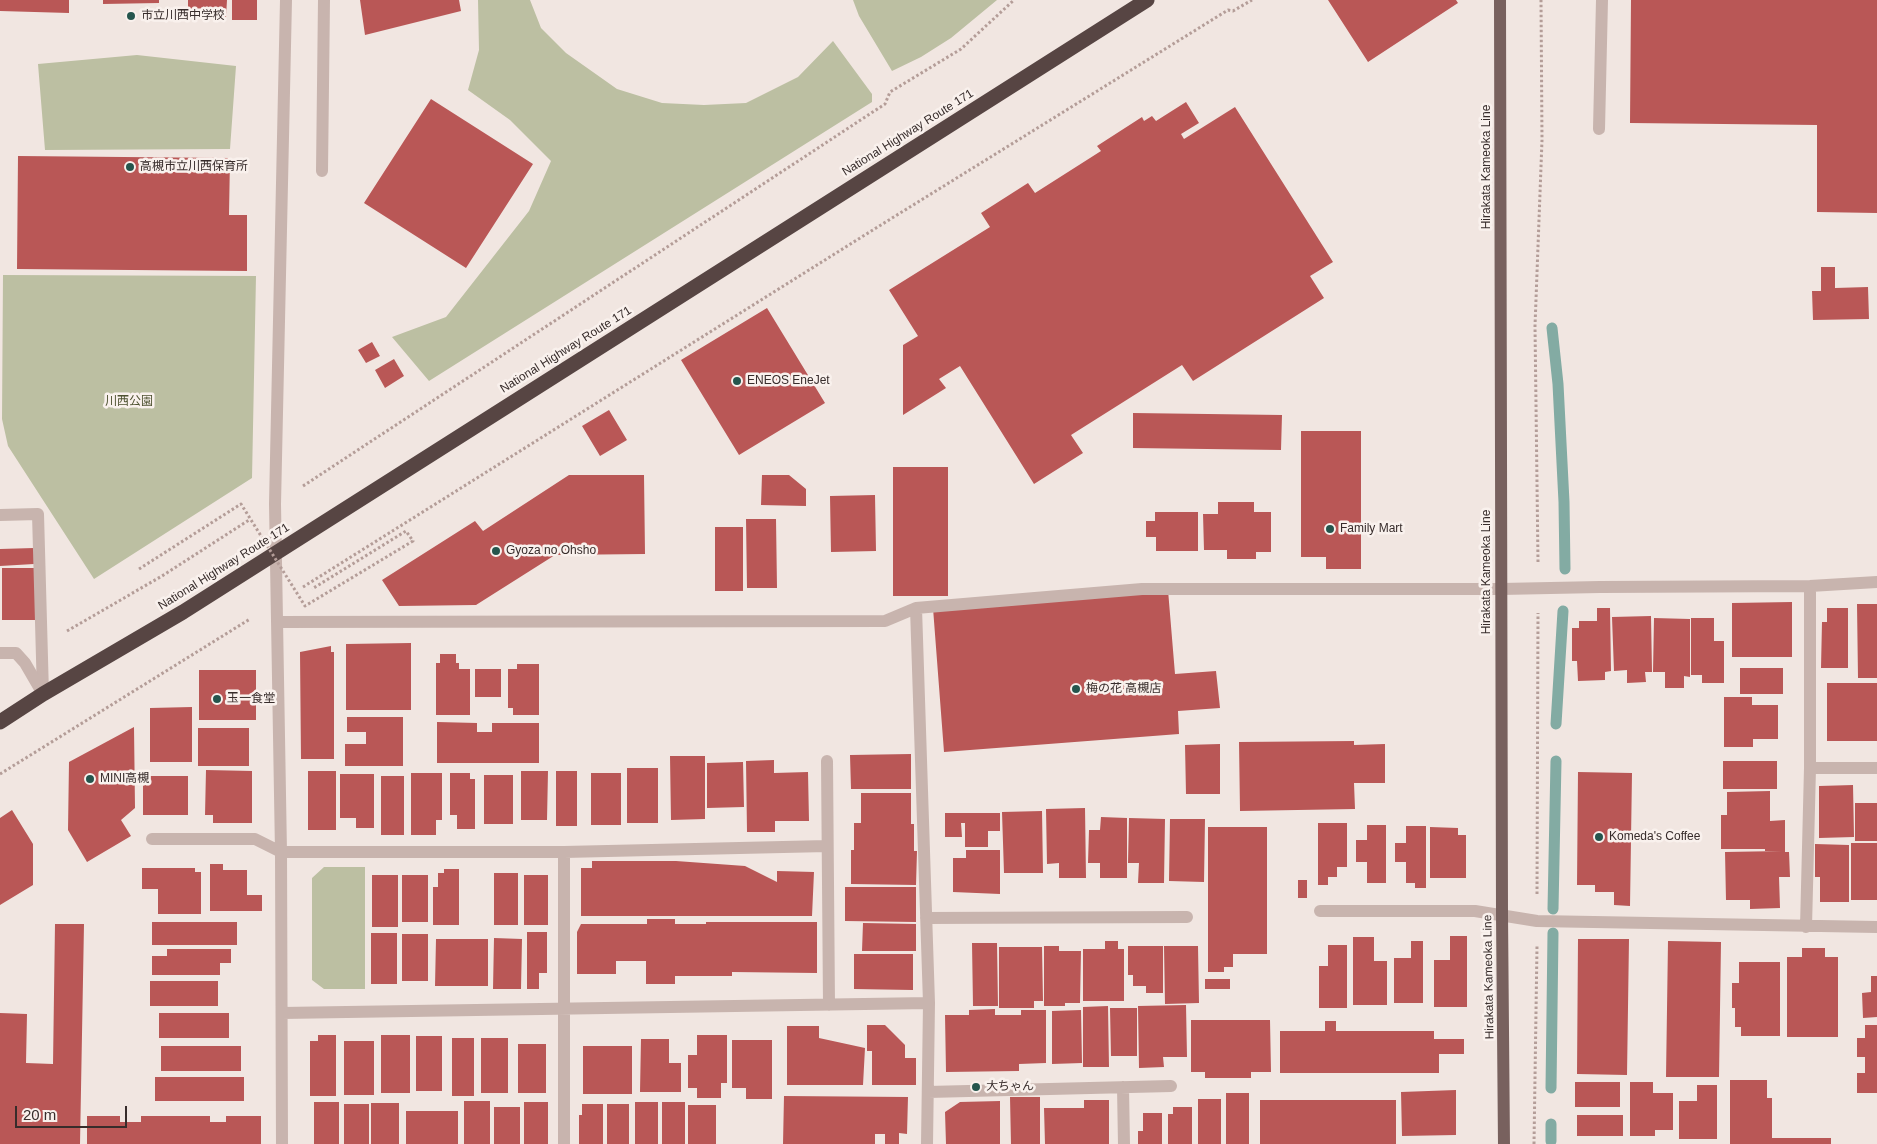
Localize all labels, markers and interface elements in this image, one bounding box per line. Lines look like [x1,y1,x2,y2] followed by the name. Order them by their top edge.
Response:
[141,9,225,23] place label: 市立川西中学校
[125,10,137,22] marker: 市立川西中学校
[840,87,976,179] street label: National Highway Route 171
[1480,105,1494,229] street label: Hirakata Kameoka Line
[140,160,248,174] place label: 高槻市立川西保育所
[124,161,136,173] marker: 高槻市立川西保育所
[498,304,634,396] street label: National Highway Route 171
[747,374,830,388] place label: ENEOS EneJet
[731,375,743,387] marker: ENEOS EneJet
[105,395,153,409] park label: 川西公園
[1480,510,1494,634] street label: Hirakata Kameoka Line
[156,521,292,613] street label: National Highway Route 171
[1340,522,1403,536] place label: Family Mart
[1324,523,1336,535] marker: Family Mart
[506,544,596,558] place label: Gyoza no Ohsho
[490,545,502,557] marker: Gyoza no Ohsho
[1086,682,1161,696] place label: 梅の花 高槻店
[1070,683,1082,695] marker: 梅の花 高槻店
[227,692,275,706] place label: 玉一食堂
[211,693,223,705] marker: 玉一食堂
[100,772,149,786] place label: MINI高槻
[84,773,96,785] marker: MINI高槻
[1609,830,1700,844] place label: Komeda's Coffee
[1593,831,1605,843] marker: Komeda's Coffee
[1481,915,1497,1039] street label: Hirakata Kameoka Line
[986,1080,1034,1094] place label: 大ちゃん
[970,1081,982,1093] marker: 大ちゃん
[18,1096,130,1128] scale bar
[23,1106,56,1123] text: 20 m

